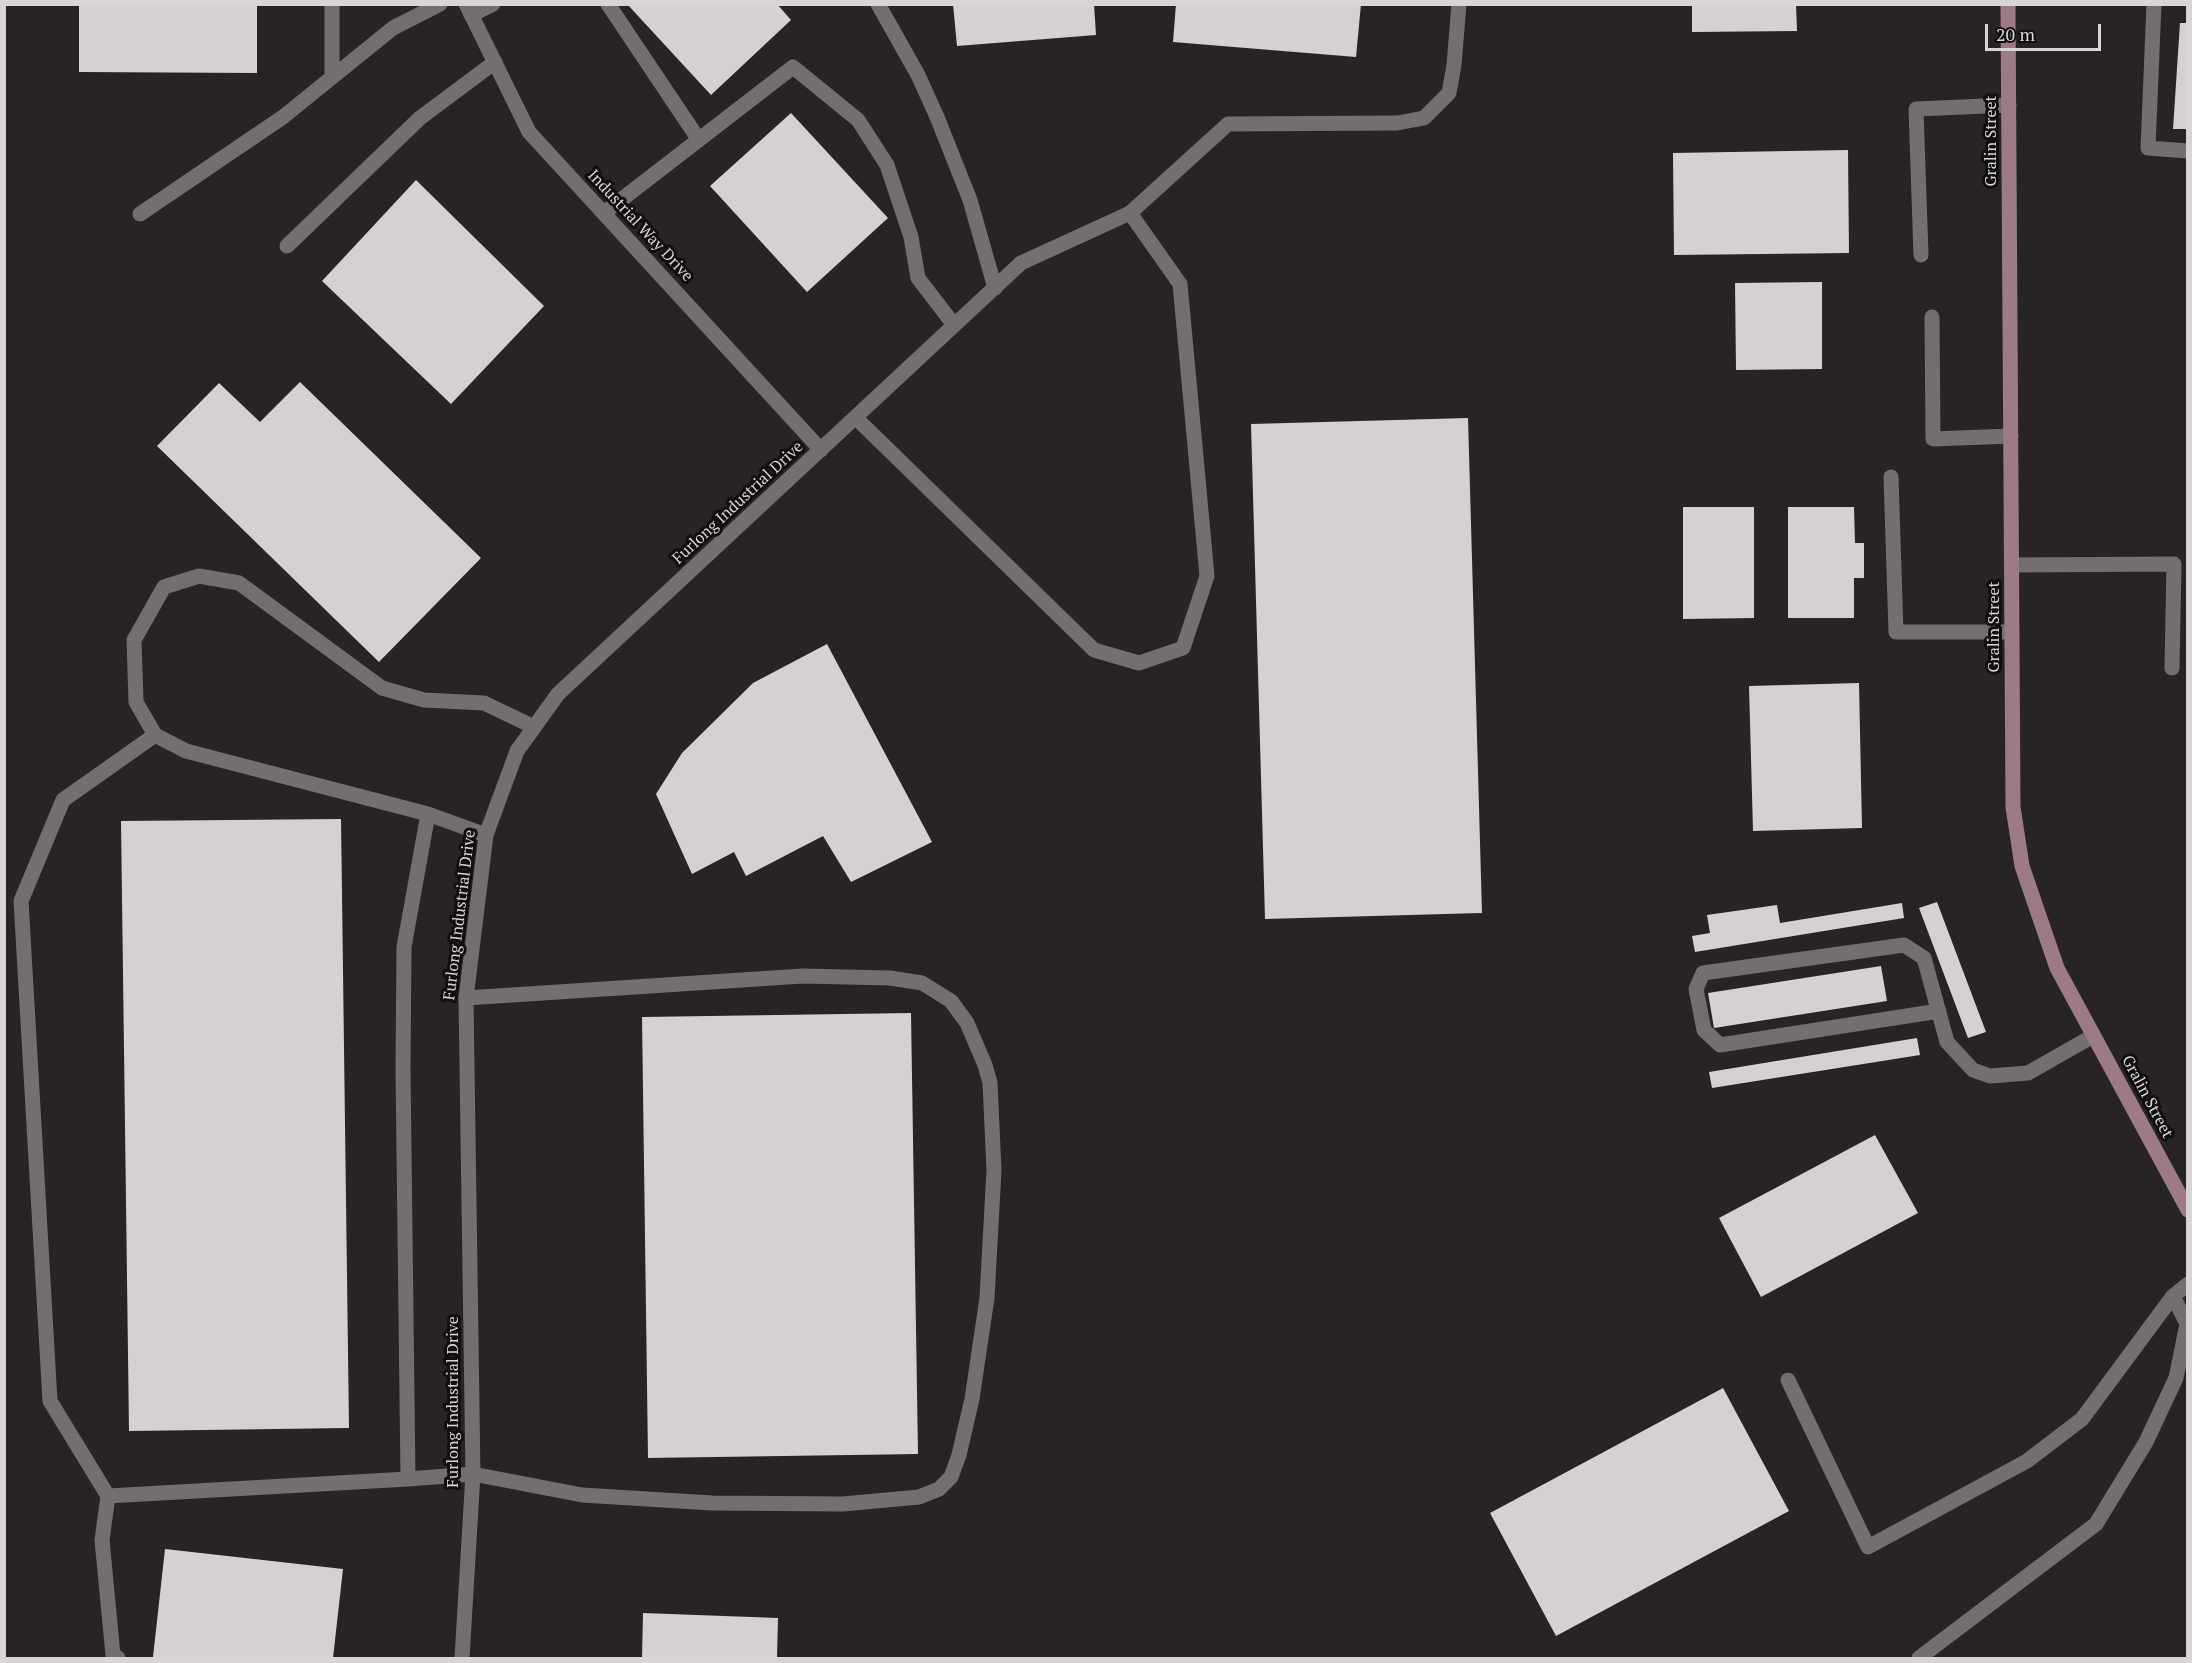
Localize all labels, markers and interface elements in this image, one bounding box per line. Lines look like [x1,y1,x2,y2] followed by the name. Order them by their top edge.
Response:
[1988,12,2104,50] scale bar
[1996,22,2035,46] text: 20 m
[1981,96,2001,186] street label: Gralin Street
[583,166,697,286] street label: Industrial Way Drive
[669,438,807,568] street label: Furlong Industrial Drive
[1984,582,2004,672] street label: Gralin Street
[440,829,480,1001] street label: Furlong Industrial Drive
[2117,1052,2177,1142] street label: Gralin Street
[443,1316,463,1488] street label: Furlong Industrial Drive

